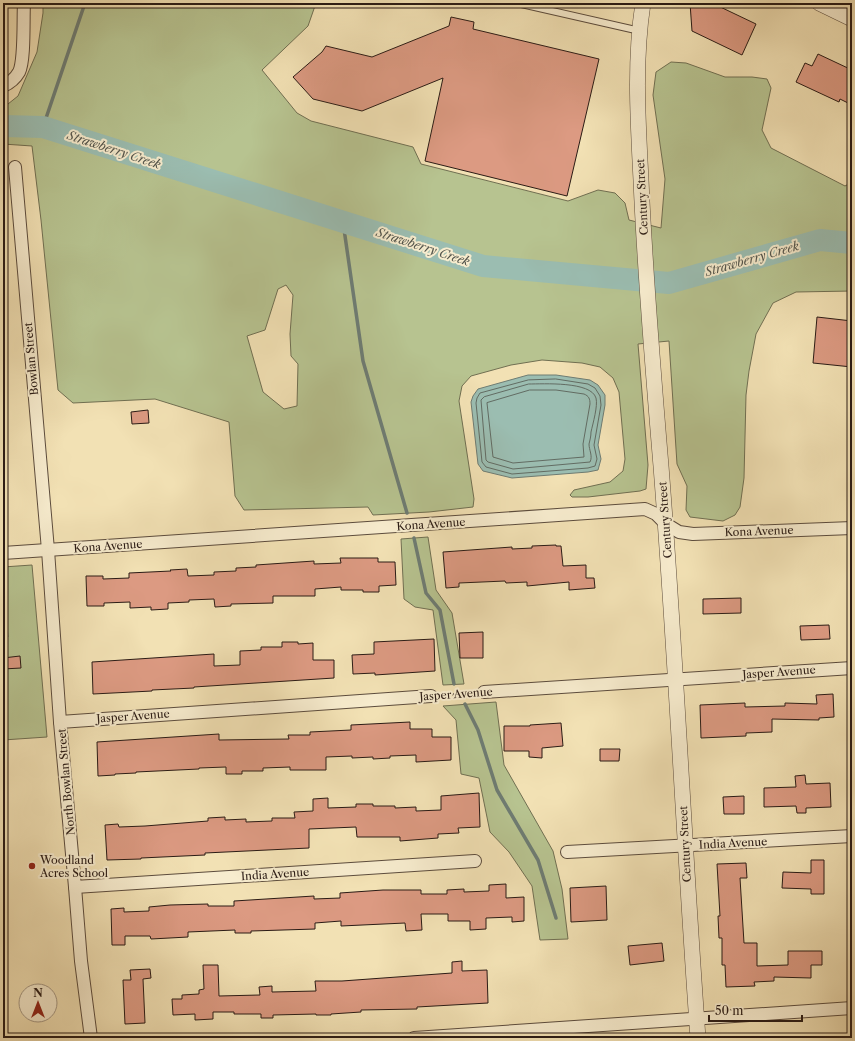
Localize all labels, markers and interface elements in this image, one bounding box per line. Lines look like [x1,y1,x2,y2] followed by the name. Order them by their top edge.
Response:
[65,127,163,172] water label: Strawberry Creek
[633,158,651,236] street label: Century Street
[374,224,472,269] water label: Strawberry Creek
[702,238,801,279] water label: Strawberry Creek
[21,322,41,396] street label: Bowlan Street
[655,481,675,559] street label: Century Street
[396,515,466,533] street label: Kona Avenue
[724,523,794,539] street label: Kona Avenue
[73,537,143,555] street label: Kona Avenue
[740,662,816,682] street label: Jasper Avenue
[417,684,493,704] street label: Jasper Avenue
[94,706,170,726] street label: Jasper Avenue
[54,728,78,836] street label: North Bowlan Street
[676,805,694,883] street label: Century Street
[699,834,767,852] street label: India Avenue
[39,853,109,880] place label: Woodland Acres School
[27,861,37,871] marker: Woodland Acres School
[240,865,310,883] street label: India Avenue
[18,983,58,1023] north arrow
[33,986,43,1000] text: N
[709,997,802,1023] scale bar
[715,1003,744,1018] text: 50 m

